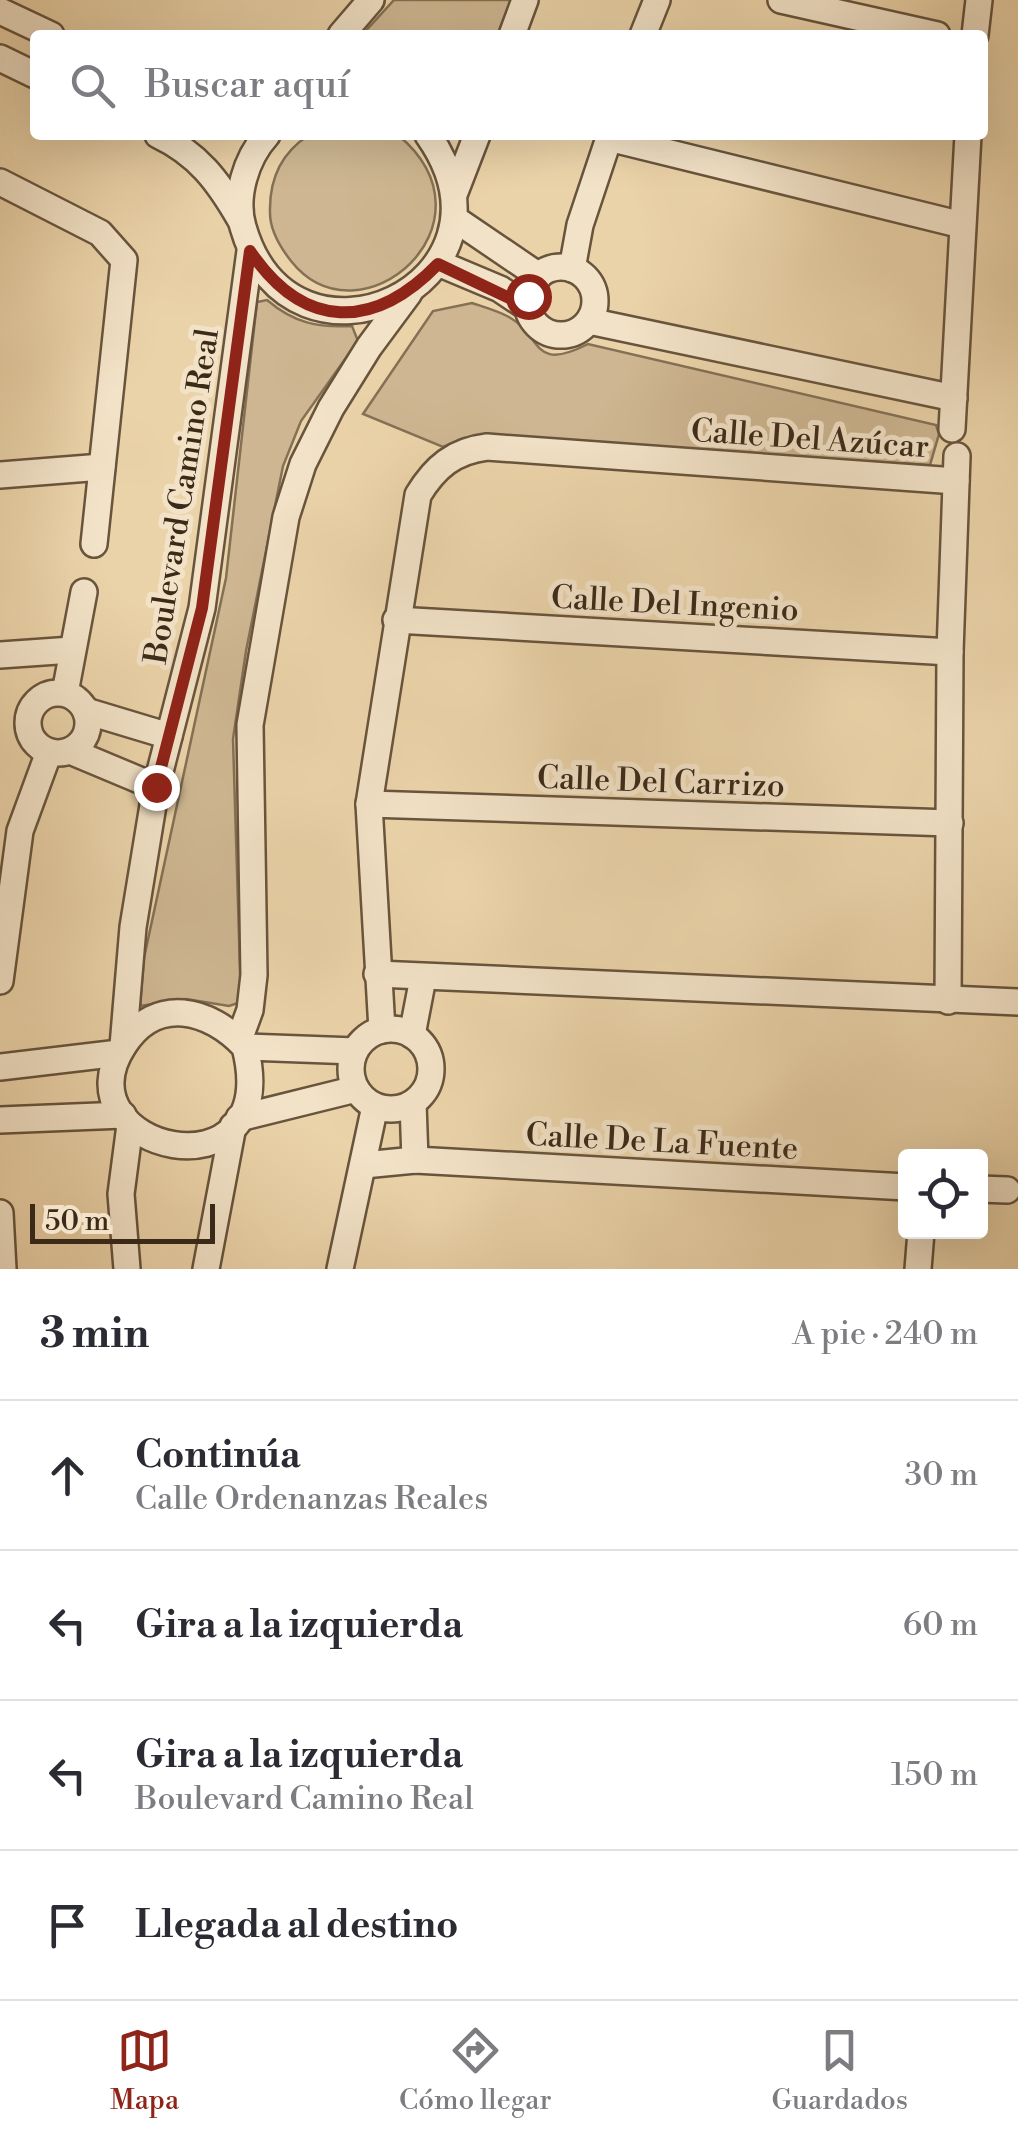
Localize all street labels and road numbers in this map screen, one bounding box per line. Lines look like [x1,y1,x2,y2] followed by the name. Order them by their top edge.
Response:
[136,325,228,668] street label: Boulevard Camino Real
[689,411,931,467] street label: Calle Del Azúcar
[550,578,800,630] street label: Calle Del Ingenio
[536,758,786,806] street label: Calle Del Carrizo
[525,1115,799,1169] street label: Calle De La Fuente

